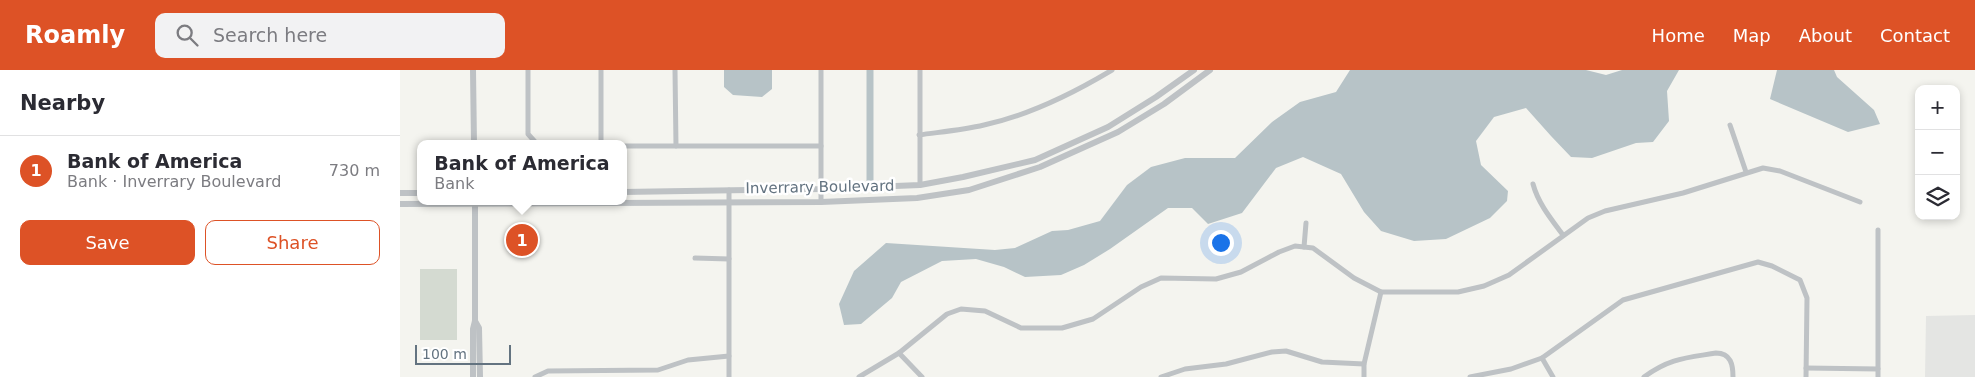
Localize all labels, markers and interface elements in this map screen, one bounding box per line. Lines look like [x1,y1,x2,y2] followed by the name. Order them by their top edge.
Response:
[155,13,505,58] search box
[25,21,125,49] text: Roamly
[173,21,201,49] icon: search
[213,24,327,46] text: Search here
[1652,25,1705,46] text: Home
[1733,25,1771,46] text: Map
[1799,25,1852,46] text: About
[1880,25,1950,46] text: Contact
[1915,85,1960,220] map controls
[1915,85,1960,130] button: +
[20,91,105,115] text: Nearby
[1915,130,1960,175] button: −
[417,140,627,205] popup
[67,150,242,172] text: Bank of America
[434,152,610,174] text: Bank of America
[30,161,42,180] text: 1
[329,161,380,180] text: 730 m
[67,172,281,191] text: Bank · Inverrary Boulevard
[434,174,475,193] text: Bank
[1915,175,1960,220] button: layers
[745,177,895,197] street label: Inverrary Boulevard
[20,220,195,265] button: Save
[205,220,380,265] button: Share
[506,221,538,259] pin: 1
[1208,230,1234,256] your location
[415,342,511,365] scale bar
[422,346,467,362] text: 100 m

